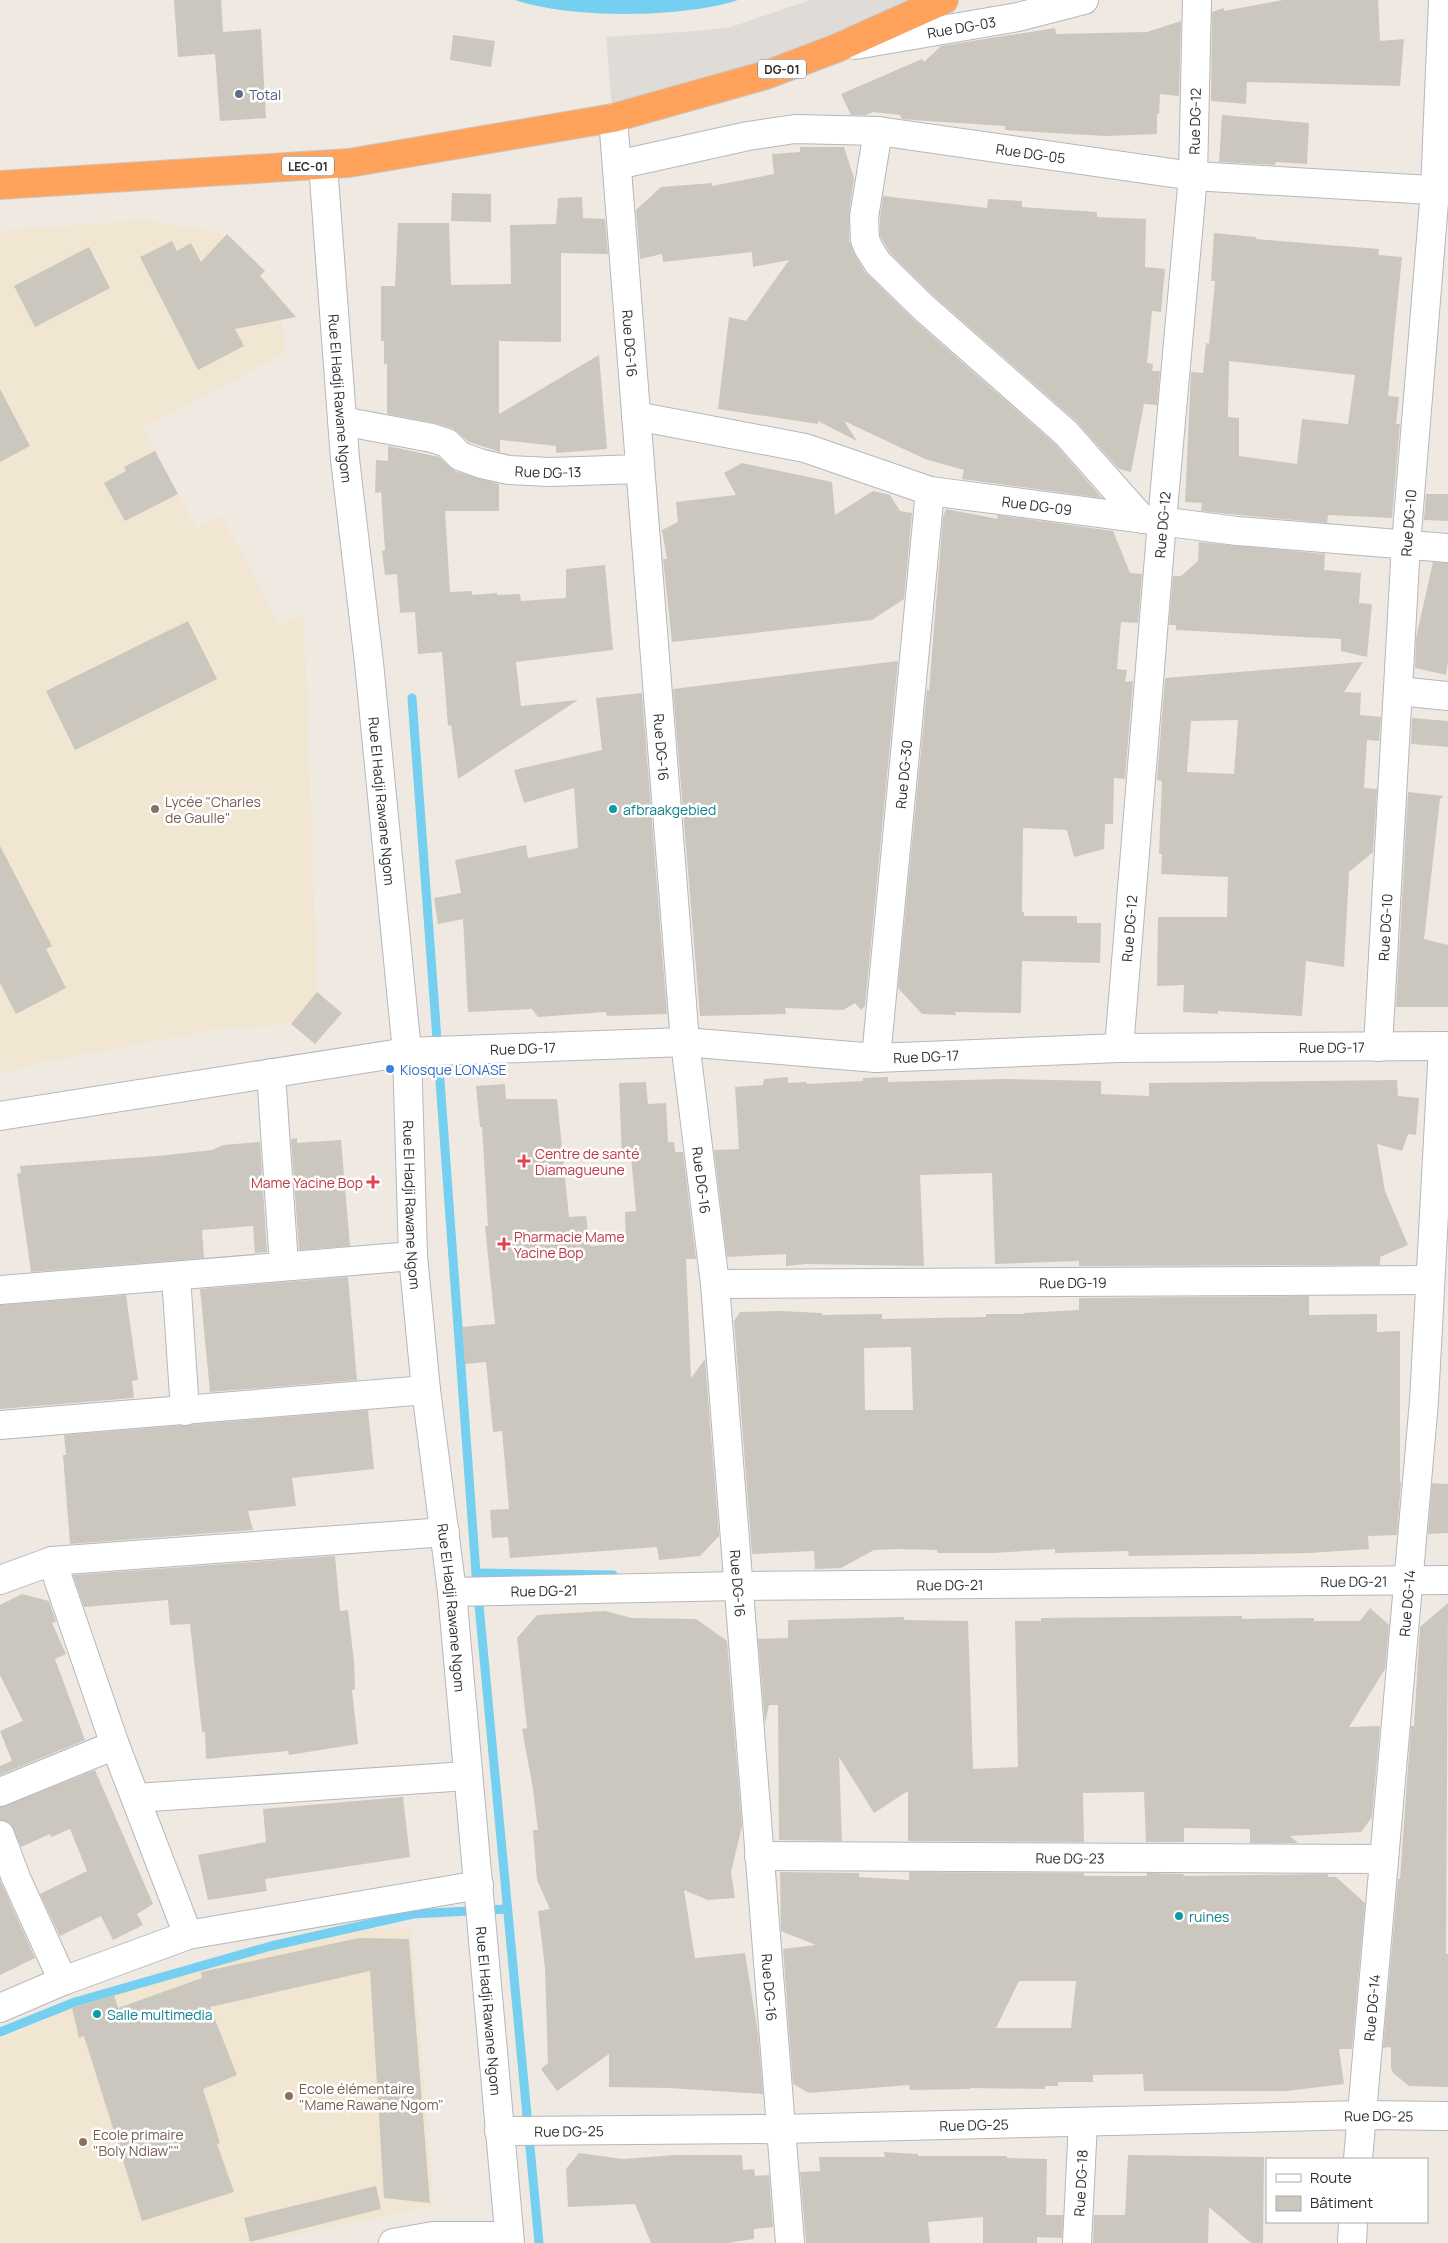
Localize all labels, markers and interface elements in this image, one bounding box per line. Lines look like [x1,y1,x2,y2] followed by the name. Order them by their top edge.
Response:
[926,11,997,42] street label: Rue DG-03
[758,60,806,78] road number: DG-01
[249,85,281,104] place label: Total
[233,88,245,100] marker: Total
[1184,88,1205,155] street label: Rue DG-12
[995,138,1067,167] street label: Rue DG-05
[282,157,334,176] road number: LEC-01
[618,309,643,378] street label: Rue DG-16
[325,313,357,484] street label: Rue El Hadji Rawane Ngom
[514,461,582,482] street label: Rue DG-13
[1396,489,1420,557] street label: Rue DG-10
[1001,491,1073,519] street label: Rue DG-09
[1150,491,1174,559] street label: Rue DG-12
[650,713,674,781] street label: Rue DG-16
[365,716,400,886] street label: Rue El Hadji Rawane Ngom
[890,739,916,810] street label: Rue DG-30
[165,792,261,827] place label: Lycée "Charles de Gaulle"
[623,800,716,819] place label: afbraakgebied
[149,803,161,815] marker: Lycée "Charles de Gaulle"
[607,803,619,815] marker: afbraakgebied
[1373,893,1396,961] street label: Rue DG-10
[1117,894,1141,962] street label: Rue DG-12
[490,1037,556,1059] street label: Rue DG-17
[1299,1037,1365,1056] street label: Rue DG-17
[893,1045,959,1067] street label: Rue DG-17
[400,1060,507,1079] place label: Kiosque LONASE
[384,1063,396,1075] marker: Kiosque LONASE
[400,1120,426,1290] street label: Rue El Hadji Rawane Ngom
[535,1144,639,1179] place label: Centre de santé Diamagueune
[689,1145,716,1215] street label: Rue DG-16
[517,1154,531,1168] marker: Centre de santé Diamagueune
[251,1173,363,1192] place label: Mame Yacine Bop
[367,1176,379,1188] marker: Mame Yacine Bop
[514,1227,625,1262] place label: Pharmacie Mame Yacine Bop
[498,1238,510,1250] marker: Pharmacie Mame Yacine Bop
[1039,1272,1107,1292] street label: Rue DG-19
[434,1522,470,1693] street label: Rue El Hadji Rawane Ngom
[726,1549,751,1618] street label: Rue DG-16
[1394,1569,1419,1637] street label: Rue DG-14
[1320,1571,1387,1591] street label: Rue DG-21
[916,1574,983,1594] street label: Rue DG-21
[510,1580,578,1600] street label: Rue DG-21
[1035,1848,1105,1867] street label: Rue DG-23
[1189,1907,1229,1926] place label: ruines
[1173,1910,1185,1922] marker: ruines
[472,1926,506,2096] street label: Rue El Hadji Rawane Ngom
[758,1953,782,2022] street label: Rue DG-16
[1359,1973,1384,2042] street label: Rue DG-14
[107,2005,213,2024] place label: Salle multimedia
[91,2008,103,2020] marker: Salle multimedia
[299,2079,444,2114] place label: Ecole élémentaire "Mame Rawane Ngom"
[283,2090,295,2102] marker: Ecole élémentaire "Mame Rawane Ngom"
[1344,2105,1414,2125] street label: Rue DG-25
[939,2114,1009,2135] street label: Rue DG-25
[534,2121,604,2140] street label: Rue DG-25
[93,2125,184,2160] place label: Ecole primaire "Boly Ndiaw""
[77,2136,89,2148] marker: Ecole primaire "Boly Ndiaw""
[1069,2149,1091,2217] street label: Rue DG-18
[1266,2158,1428,2223] legend
[1310,2167,1352,2188] text: Route
[1310,2192,1373,2213] text: Bâtiment

